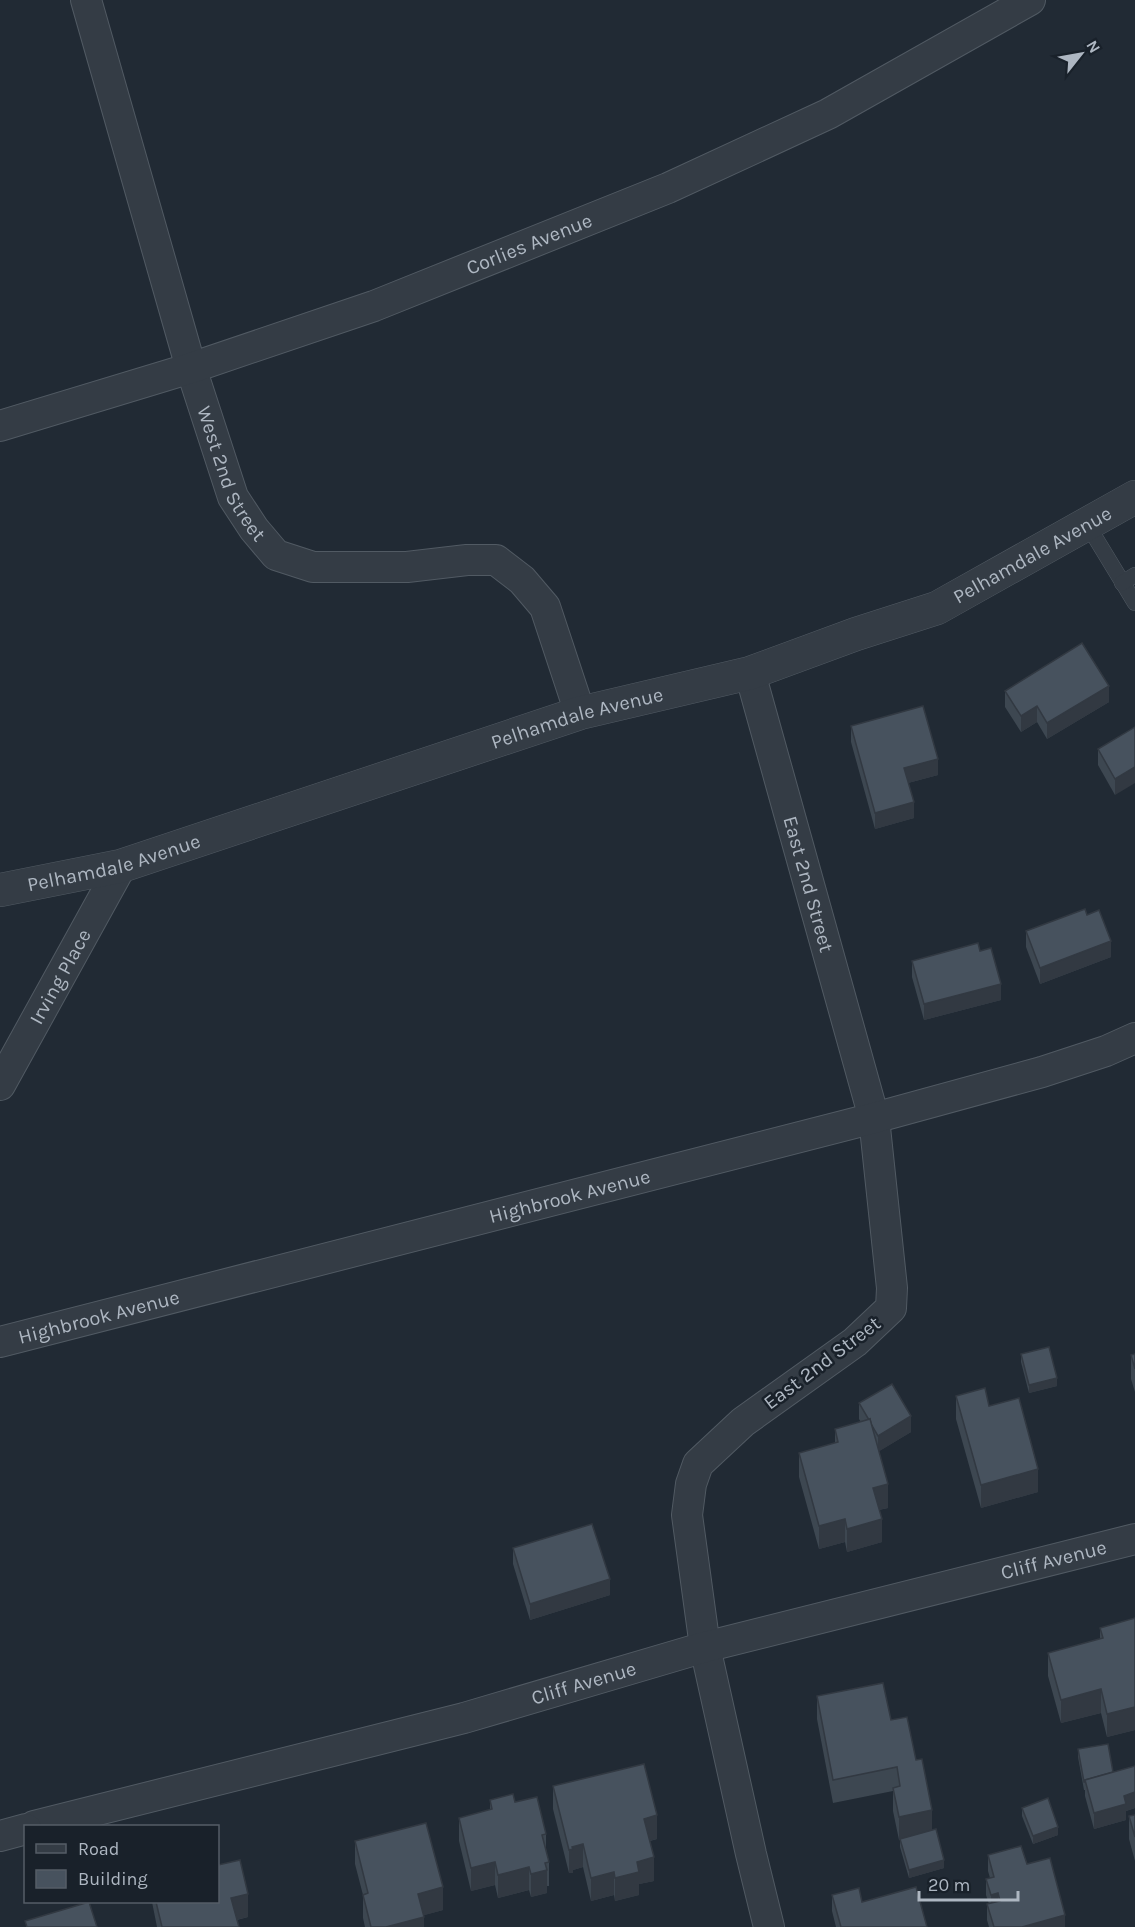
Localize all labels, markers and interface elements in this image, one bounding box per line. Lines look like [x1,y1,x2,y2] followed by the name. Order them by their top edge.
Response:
[1051,24,1111,84] north arrow
[1082,37,1105,56] text: N
[463,208,595,279] street label: Corlies Avenue
[193,403,271,546] street label: West 2nd Street
[949,501,1116,608] street label: Pelhamdale Avenue
[488,682,665,753] street label: Pelhamdale Avenue
[779,813,839,955] street label: East 2nd Street
[25,829,203,896] street label: Pelhamdale Avenue
[24,925,95,1028] street label: Irving Place
[487,1164,653,1228] street label: Highbrook Avenue
[16,1285,182,1348] street label: Highbrook Avenue
[759,1311,885,1414] street label: East 2nd Street
[998,1535,1109,1584] street label: Cliff Avenue
[528,1656,639,1709] street label: Cliff Avenue
[24,1825,219,1903] legend
[78,1838,119,1860] text: Road
[919,1864,1018,1902] scale bar
[78,1868,148,1890] text: Building
[928,1874,970,1896] text: 20 m

